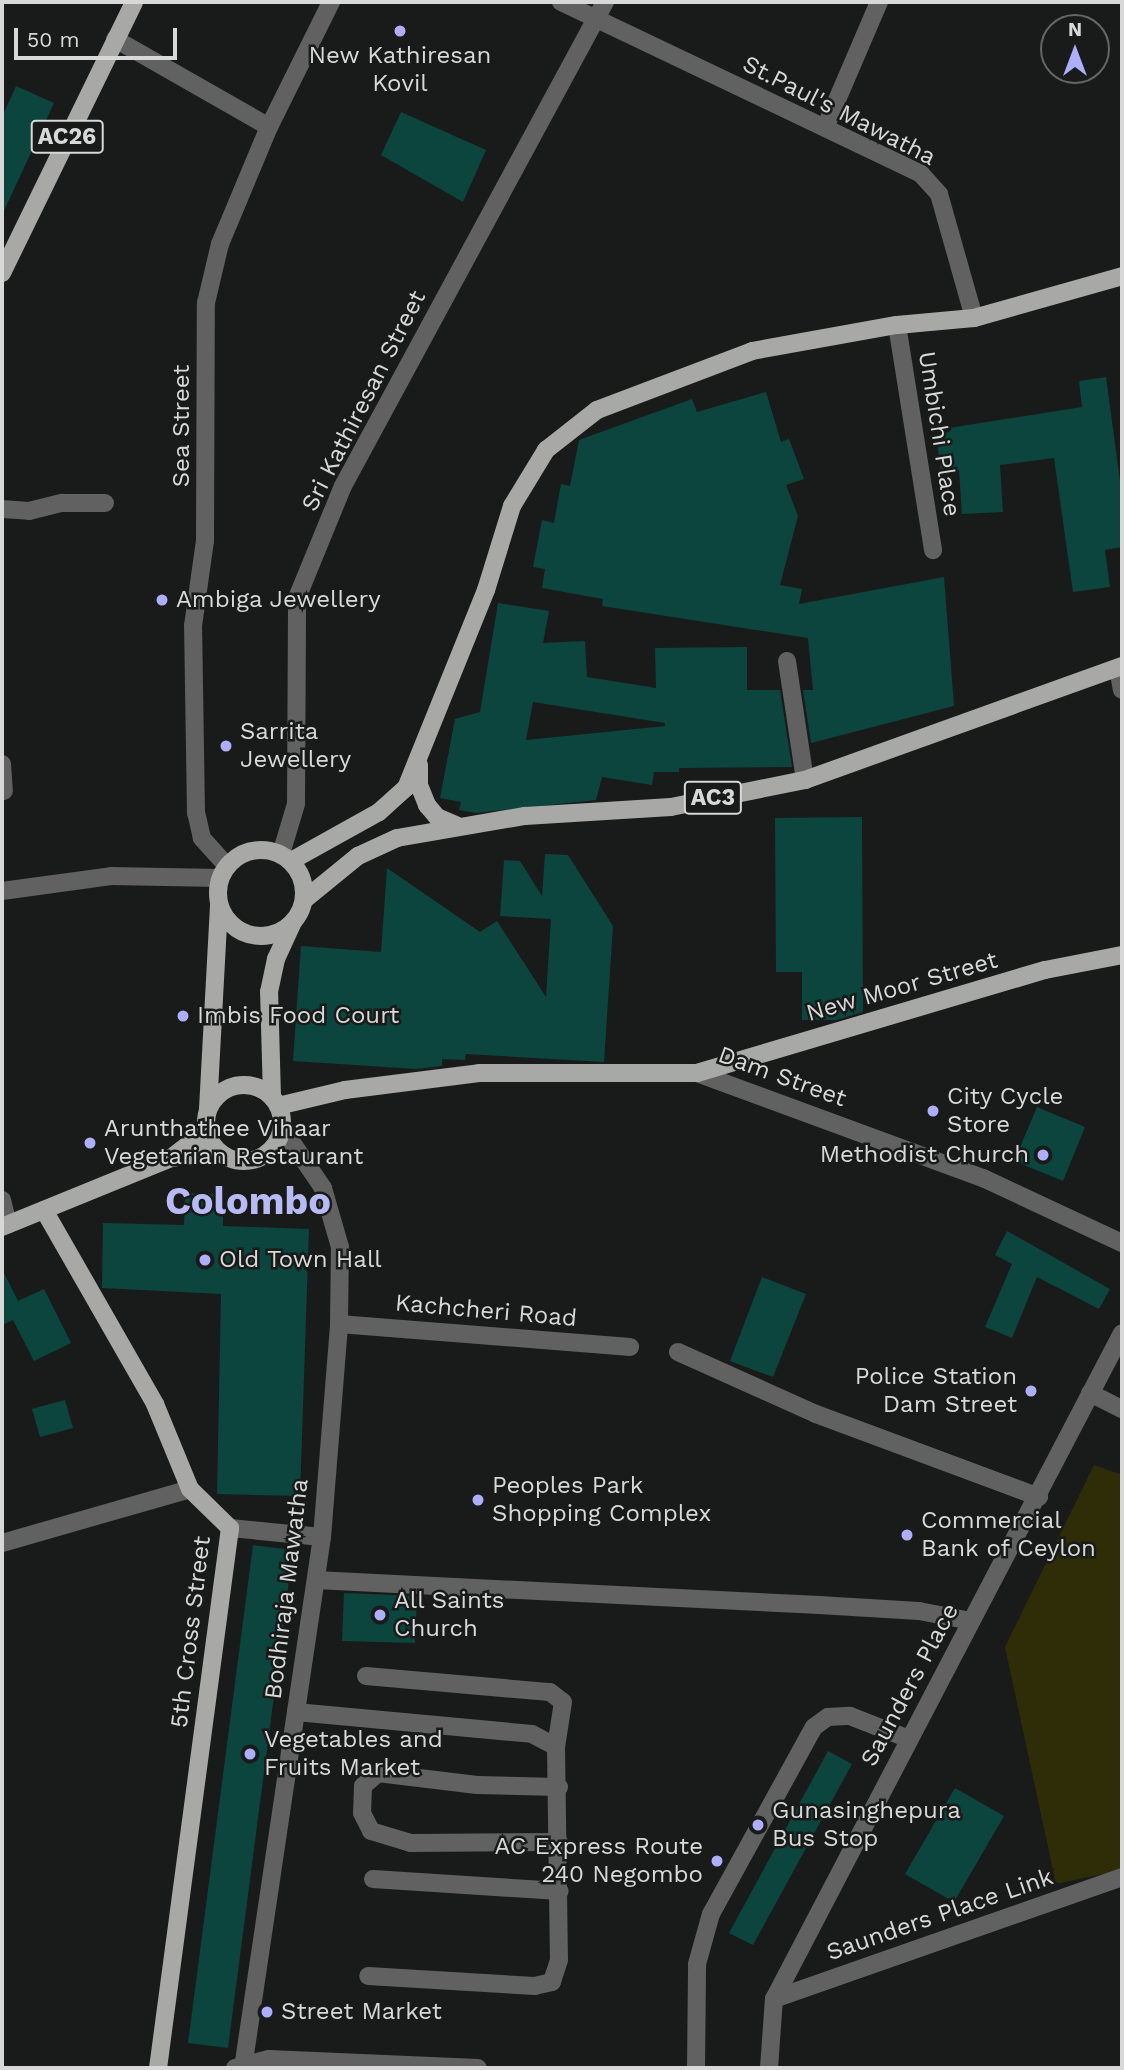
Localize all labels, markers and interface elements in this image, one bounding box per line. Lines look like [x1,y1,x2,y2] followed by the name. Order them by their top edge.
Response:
[18,14,180,58] scale bar
[1040,14,1110,84] north arrow
[1068,18,1082,41] text: N
[392,23,408,39] marker: New Kathiresan Kovil
[27,27,79,52] text: 50 m
[308,42,492,98] place label: New Kathiresan Kovil
[738,50,940,172] street label: St.Paul's Mawatha
[30,118,104,156] road number: AC26
[296,286,432,516] street label: Sri Kathiresan Street
[912,349,966,519] street label: Umbichi Place
[168,364,196,488] street label: Sea Street
[176,586,382,614] place label: Ambiga Jewellery
[154,592,170,608] marker: Ambiga Jewellery
[240,718,351,774] place label: Sarrita Jewellery
[218,738,234,754] marker: Sarrita Jewellery
[683,778,743,818] road number: AC3
[803,946,1001,1028] street label: New Moor Street
[197,1002,399,1030] place label: Imbis Food Court
[175,1008,191,1024] marker: Imbis Food Court
[714,1041,850,1113] street label: Dam Street
[947,1083,1064,1139] place label: City Cycle Store
[925,1103,941,1119] marker: City Cycle Store
[104,1115,363,1171] place label: Arunthathee Vihaar Vegetarian Restaurant
[82,1135,98,1151] marker: Arunthathee Vihaar Vegetarian Restaurant
[820,1141,1029,1169] place label: Methodist Church
[1035,1147,1051,1163] marker: Methodist Church
[165,1179,331,1225] district label: Colombo
[219,1246,382,1274] place label: Old Town Hall
[197,1252,213,1268] marker: Old Town Hall
[394,1289,578,1333] street label: Kachcheri Road
[855,1363,1017,1419] place label: Police Station Dam Street
[1023,1383,1039,1399] marker: Police Station Dam Street
[492,1472,711,1528] place label: Peoples Park Shopping Complex
[259,1477,315,1701] street label: Bodhiraja Mawatha
[470,1492,486,1508] marker: Peoples Park Shopping Complex
[921,1507,1097,1563] place label: Commercial Bank of Ceylon
[899,1527,915,1543] marker: Commercial Bank of Ceylon
[165,1534,217,1730] street label: 5th Cross Street
[394,1587,505,1643] place label: All Saints Church
[855,1599,965,1771] street label: Saunders Place
[372,1607,388,1623] marker: All Saints Church
[264,1726,443,1782] place label: Vegetables and Fruits Market
[242,1746,258,1762] marker: Vegetables and Fruits Market
[772,1797,961,1853] place label: Gunasinghepura Bus Stop
[750,1817,766,1833] marker: Gunasinghepura Bus Stop
[494,1833,703,1889] place label: AC Express Route 240 Negombo
[709,1853,725,1869] marker: AC Express Route 240 Negombo
[823,1863,1057,1967] street label: Saunders Place Link
[281,1998,442,2026] place label: Street Market
[259,2004,275,2020] marker: Street Market

